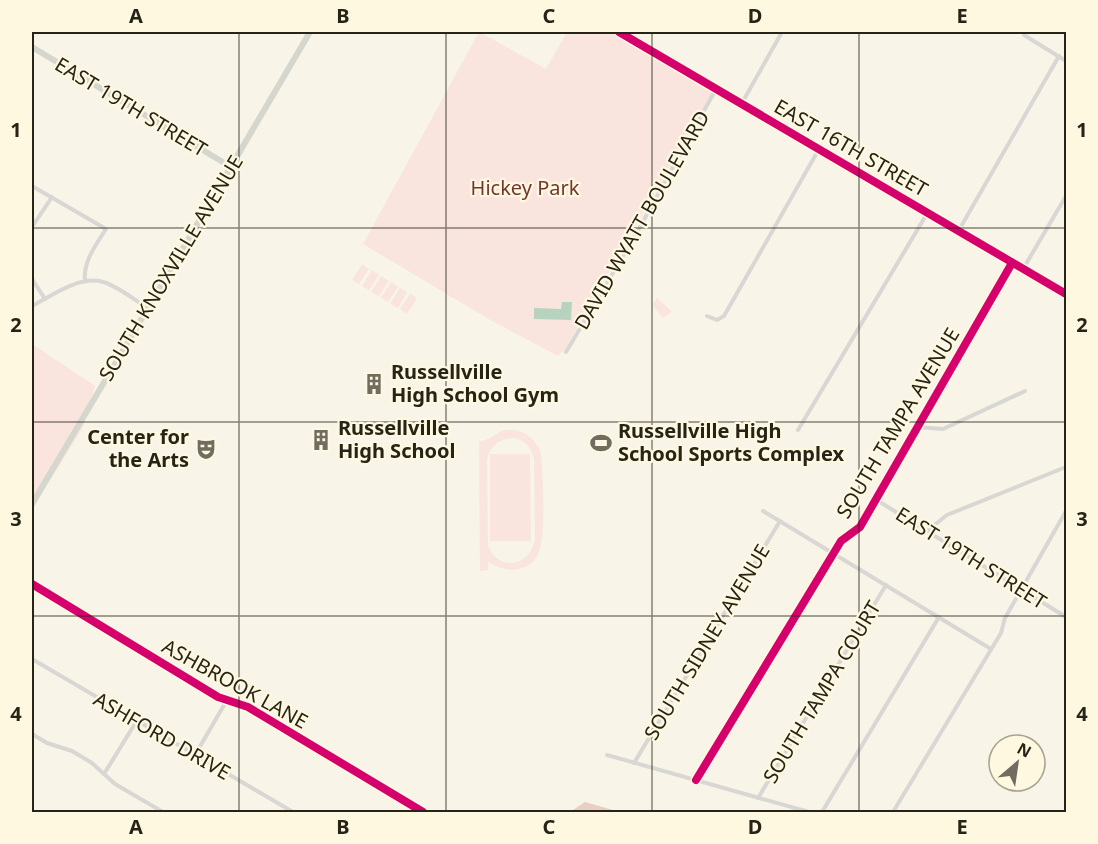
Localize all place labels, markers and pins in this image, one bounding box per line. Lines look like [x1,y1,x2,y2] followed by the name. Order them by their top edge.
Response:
[391,358,559,408] place label: Russellville High School Gym
[362,372,386,396] building icon: Russellville High School Gym
[338,414,455,464] place label: Russellville High School
[618,417,844,467] place label: Russellville High School Sports Complex
[87,423,189,473] place label: Center for the Arts
[309,428,333,452] building icon: Russellville High School
[589,431,613,455] sports icon: Russellville High School Sports Complex
[194,437,218,461] theatre icon: Center for the Arts

